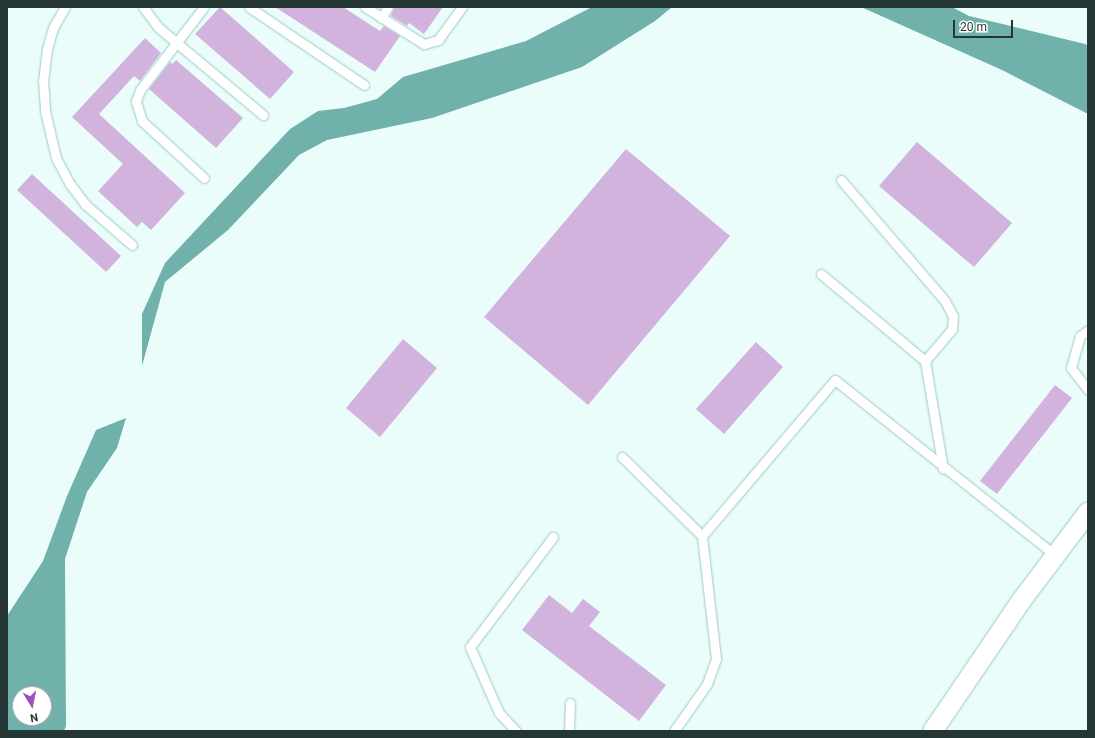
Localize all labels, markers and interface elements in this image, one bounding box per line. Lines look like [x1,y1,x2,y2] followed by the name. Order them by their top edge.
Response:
[955,12,1015,38] scale bar
[960,20,987,34] text: 20 m
[12,686,52,726] north arrow
[29,710,39,724] text: N

